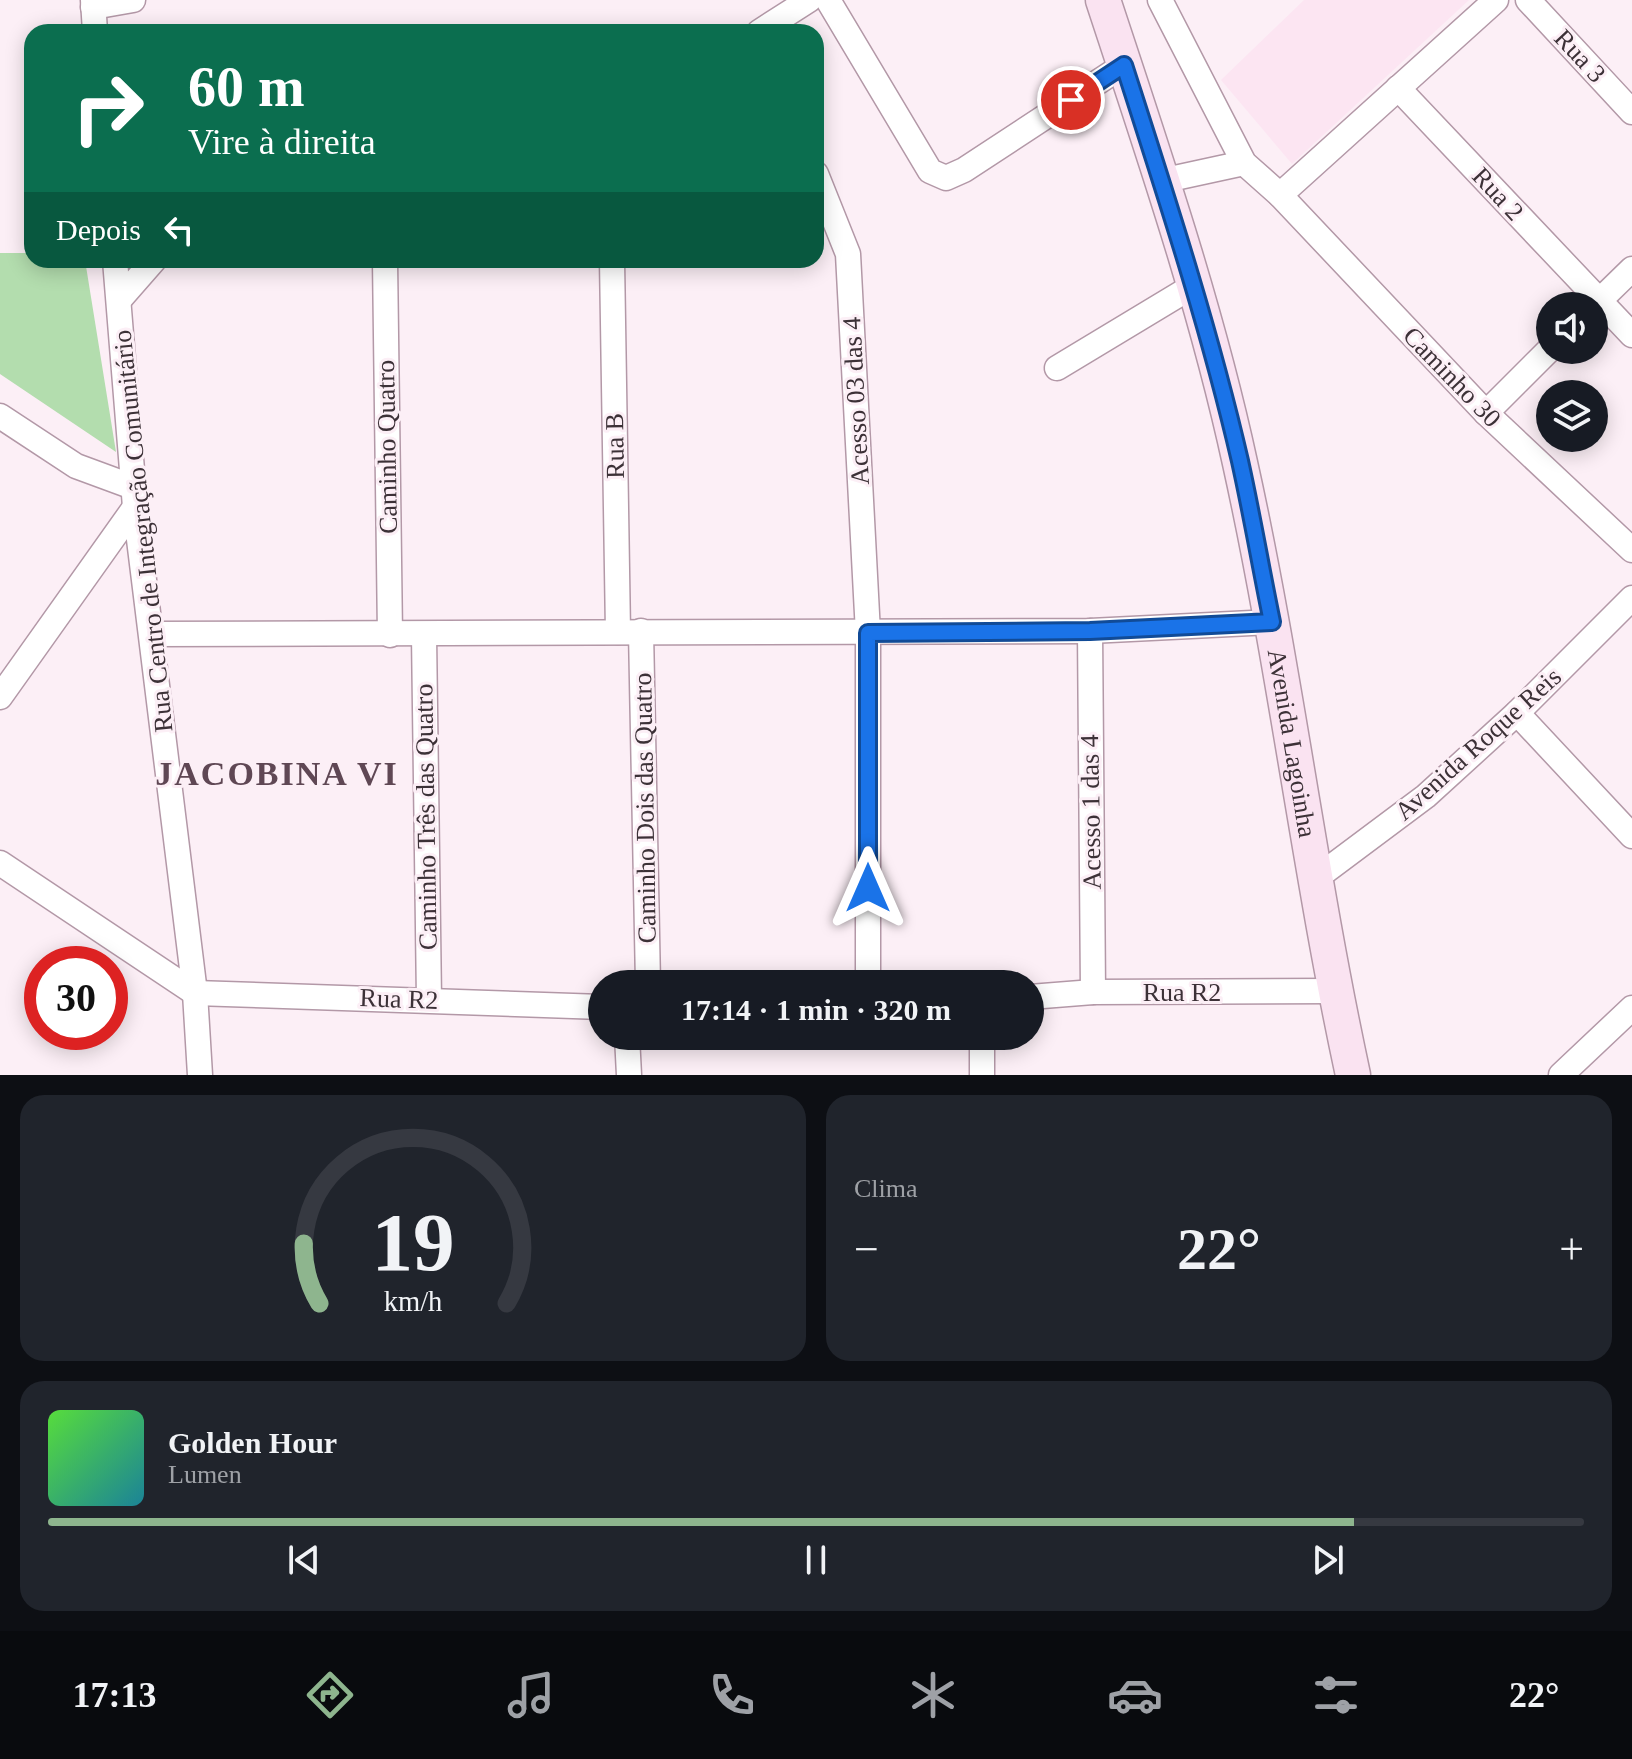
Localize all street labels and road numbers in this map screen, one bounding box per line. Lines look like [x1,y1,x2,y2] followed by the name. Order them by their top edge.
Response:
[1548,24,1612,88] street label: Rua 3
[1466,162,1530,226] street label: Rua 2
[837,316,875,486] street label: Acesso 03 das 4
[1397,321,1507,433] street label: Caminho 30
[107,328,179,734] street label: Rua Centro de Integração Comunitário
[371,360,403,534] street label: Caminho Quatro
[600,413,630,479] street label: Rua B
[1262,646,1323,840] street label: Avenida Lagoinha
[1389,662,1567,826] street label: Avenida Roque Reis
[628,672,662,944] street label: Caminho Dois das Quatro
[409,684,443,950] street label: Caminho Três das Quatro
[1075,734,1107,890] street label: Acesso 1 das 4
[1143,978,1221,1007] street label: Rua R2
[359,983,439,1015] street label: Rua R2

